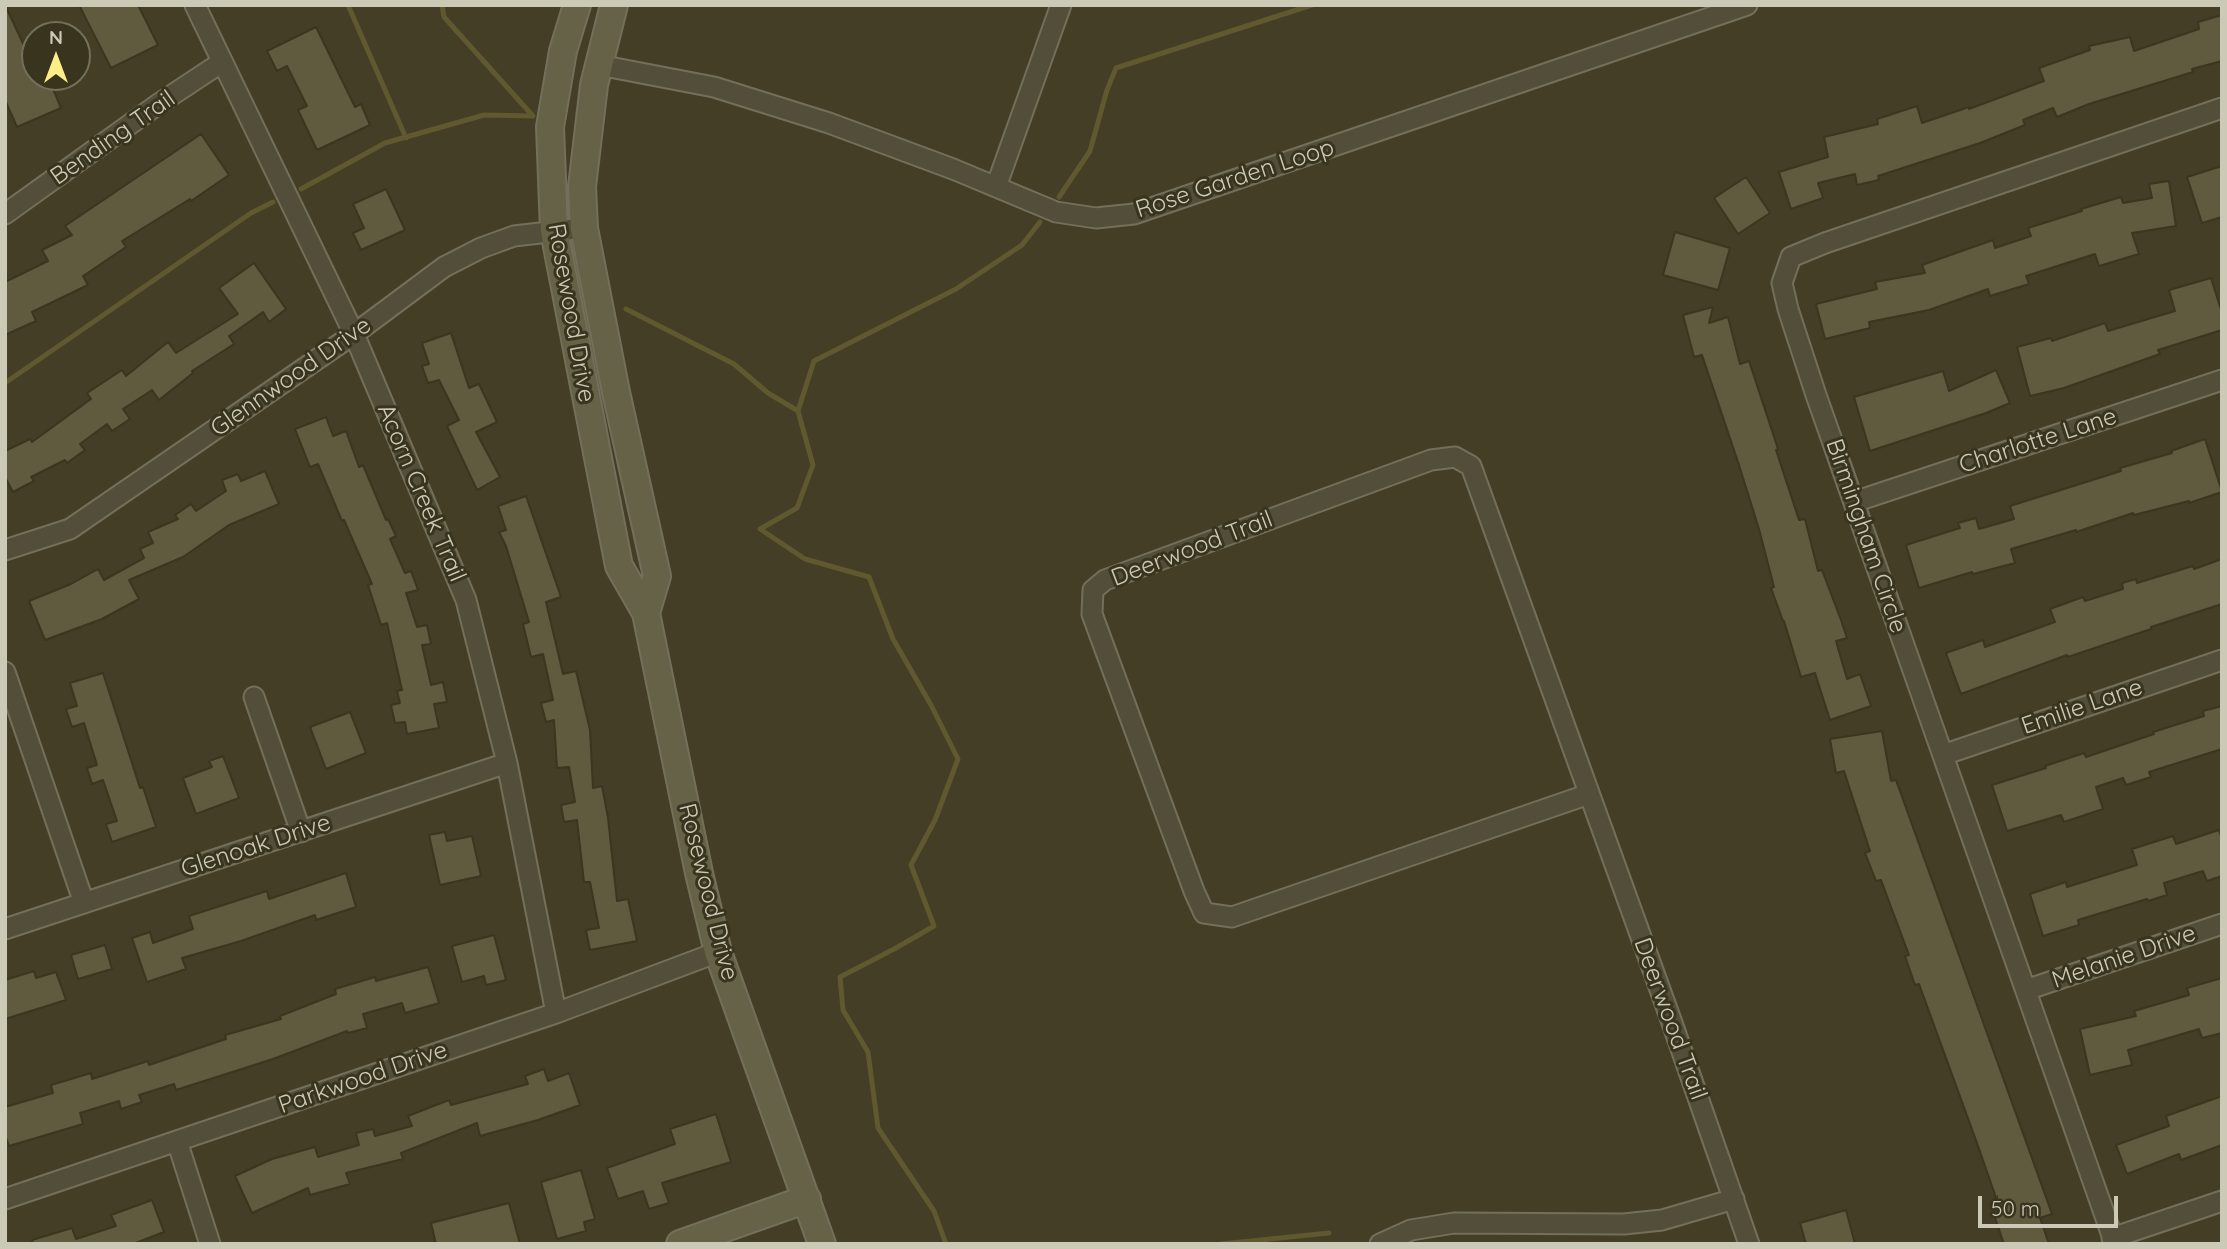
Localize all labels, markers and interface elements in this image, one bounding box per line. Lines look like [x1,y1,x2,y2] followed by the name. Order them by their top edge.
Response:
[21,21,91,91] north arrow
[49,25,63,49] text: N
[45,85,181,191] street label: Bending Trail
[1132,133,1338,225] street label: Rose Garden Loop
[541,221,601,405] street label: Rosewood Drive
[205,311,377,443] street label: Glennwood Drive
[371,400,471,586] street label: Acorn Creek Trail
[1956,402,2120,480] street label: Charlotte Lane
[1819,435,1913,637] street label: Birmingham Circle
[1107,505,1277,593] street label: Deerwood Trail
[2018,673,2146,741] street label: Emilie Lane
[672,801,744,983] street label: Rosewood Drive
[178,808,334,884] street label: Glenoak Drive
[2048,919,2200,995] street label: Melanie Drive
[1627,934,1713,1104] street label: Deerwood Trail
[275,1036,451,1120] street label: Parkwood Drive
[1982,1182,2122,1226] scale bar
[1991,1195,2040,1221] text: 50 m

